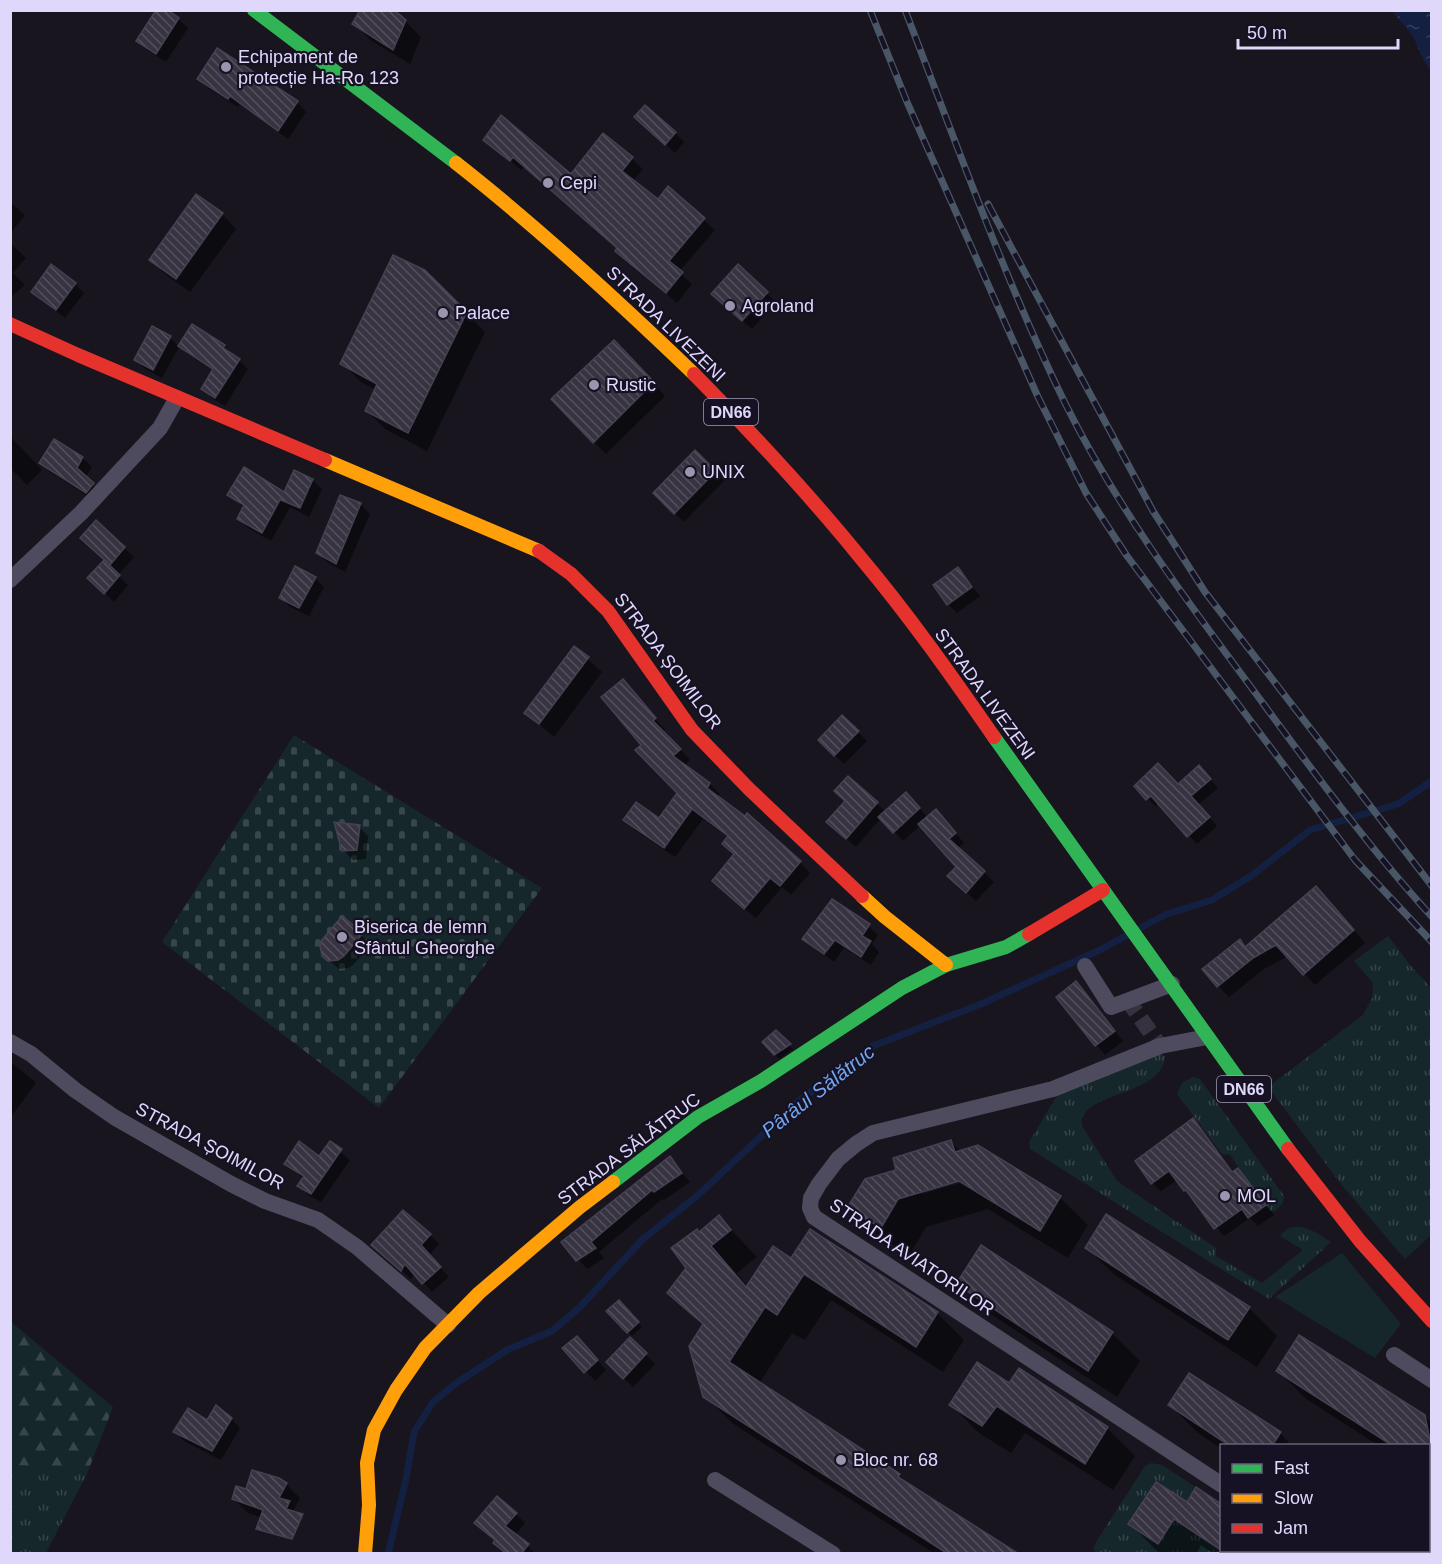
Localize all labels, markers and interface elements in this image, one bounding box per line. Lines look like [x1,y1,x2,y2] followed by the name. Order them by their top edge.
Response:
[1238,12,1398,50] scale bar
[1247,23,1287,43] text: 50 m
[238,47,399,88] place label: Echipament de protecție Ha-Ro 123
[219,60,233,74] marker: Echipament de protecție Ha-Ro 123
[560,173,597,193] place label: Cepi
[541,176,555,190] marker: Cepi
[603,262,729,386] street label: STRADA LIVEZENI
[742,296,814,316] place label: Agroland
[723,299,737,313] marker: Agroland
[455,303,510,323] place label: Palace
[436,306,450,320] marker: Palace
[606,375,656,395] place label: Rustic
[587,378,601,392] marker: Rustic
[704,399,758,425] road number: DN66
[702,462,745,482] place label: UNIX
[683,465,697,479] marker: UNIX
[610,589,726,733] street label: STRADA ȘOIMILOR
[931,625,1039,763] street label: STRADA LIVEZENI
[354,917,495,958] place label: Biserica de lemn Sfântul Gheorghe
[335,930,349,944] marker: Biserica de lemn Sfântul Gheorghe
[757,1040,879,1142] water label: Pârâul Sălătruc
[1217,1076,1271,1102] road number: DN66
[554,1089,704,1209] street label: STRADA SĂLĂTRUC
[132,1098,288,1194] street label: STRADA ȘOIMILOR
[1237,1186,1276,1206] place label: MOL
[1218,1189,1232,1203] marker: MOL
[826,1194,998,1320] street label: STRADA AVIATORILOR
[1220,1444,1430,1552] legend
[853,1450,938,1470] place label: Bloc nr. 68
[834,1453,848,1467] marker: Bloc nr. 68
[1274,1458,1309,1478] text: Fast
[1274,1488,1314,1508] text: Slow
[1274,1518,1308,1538] text: Jam

